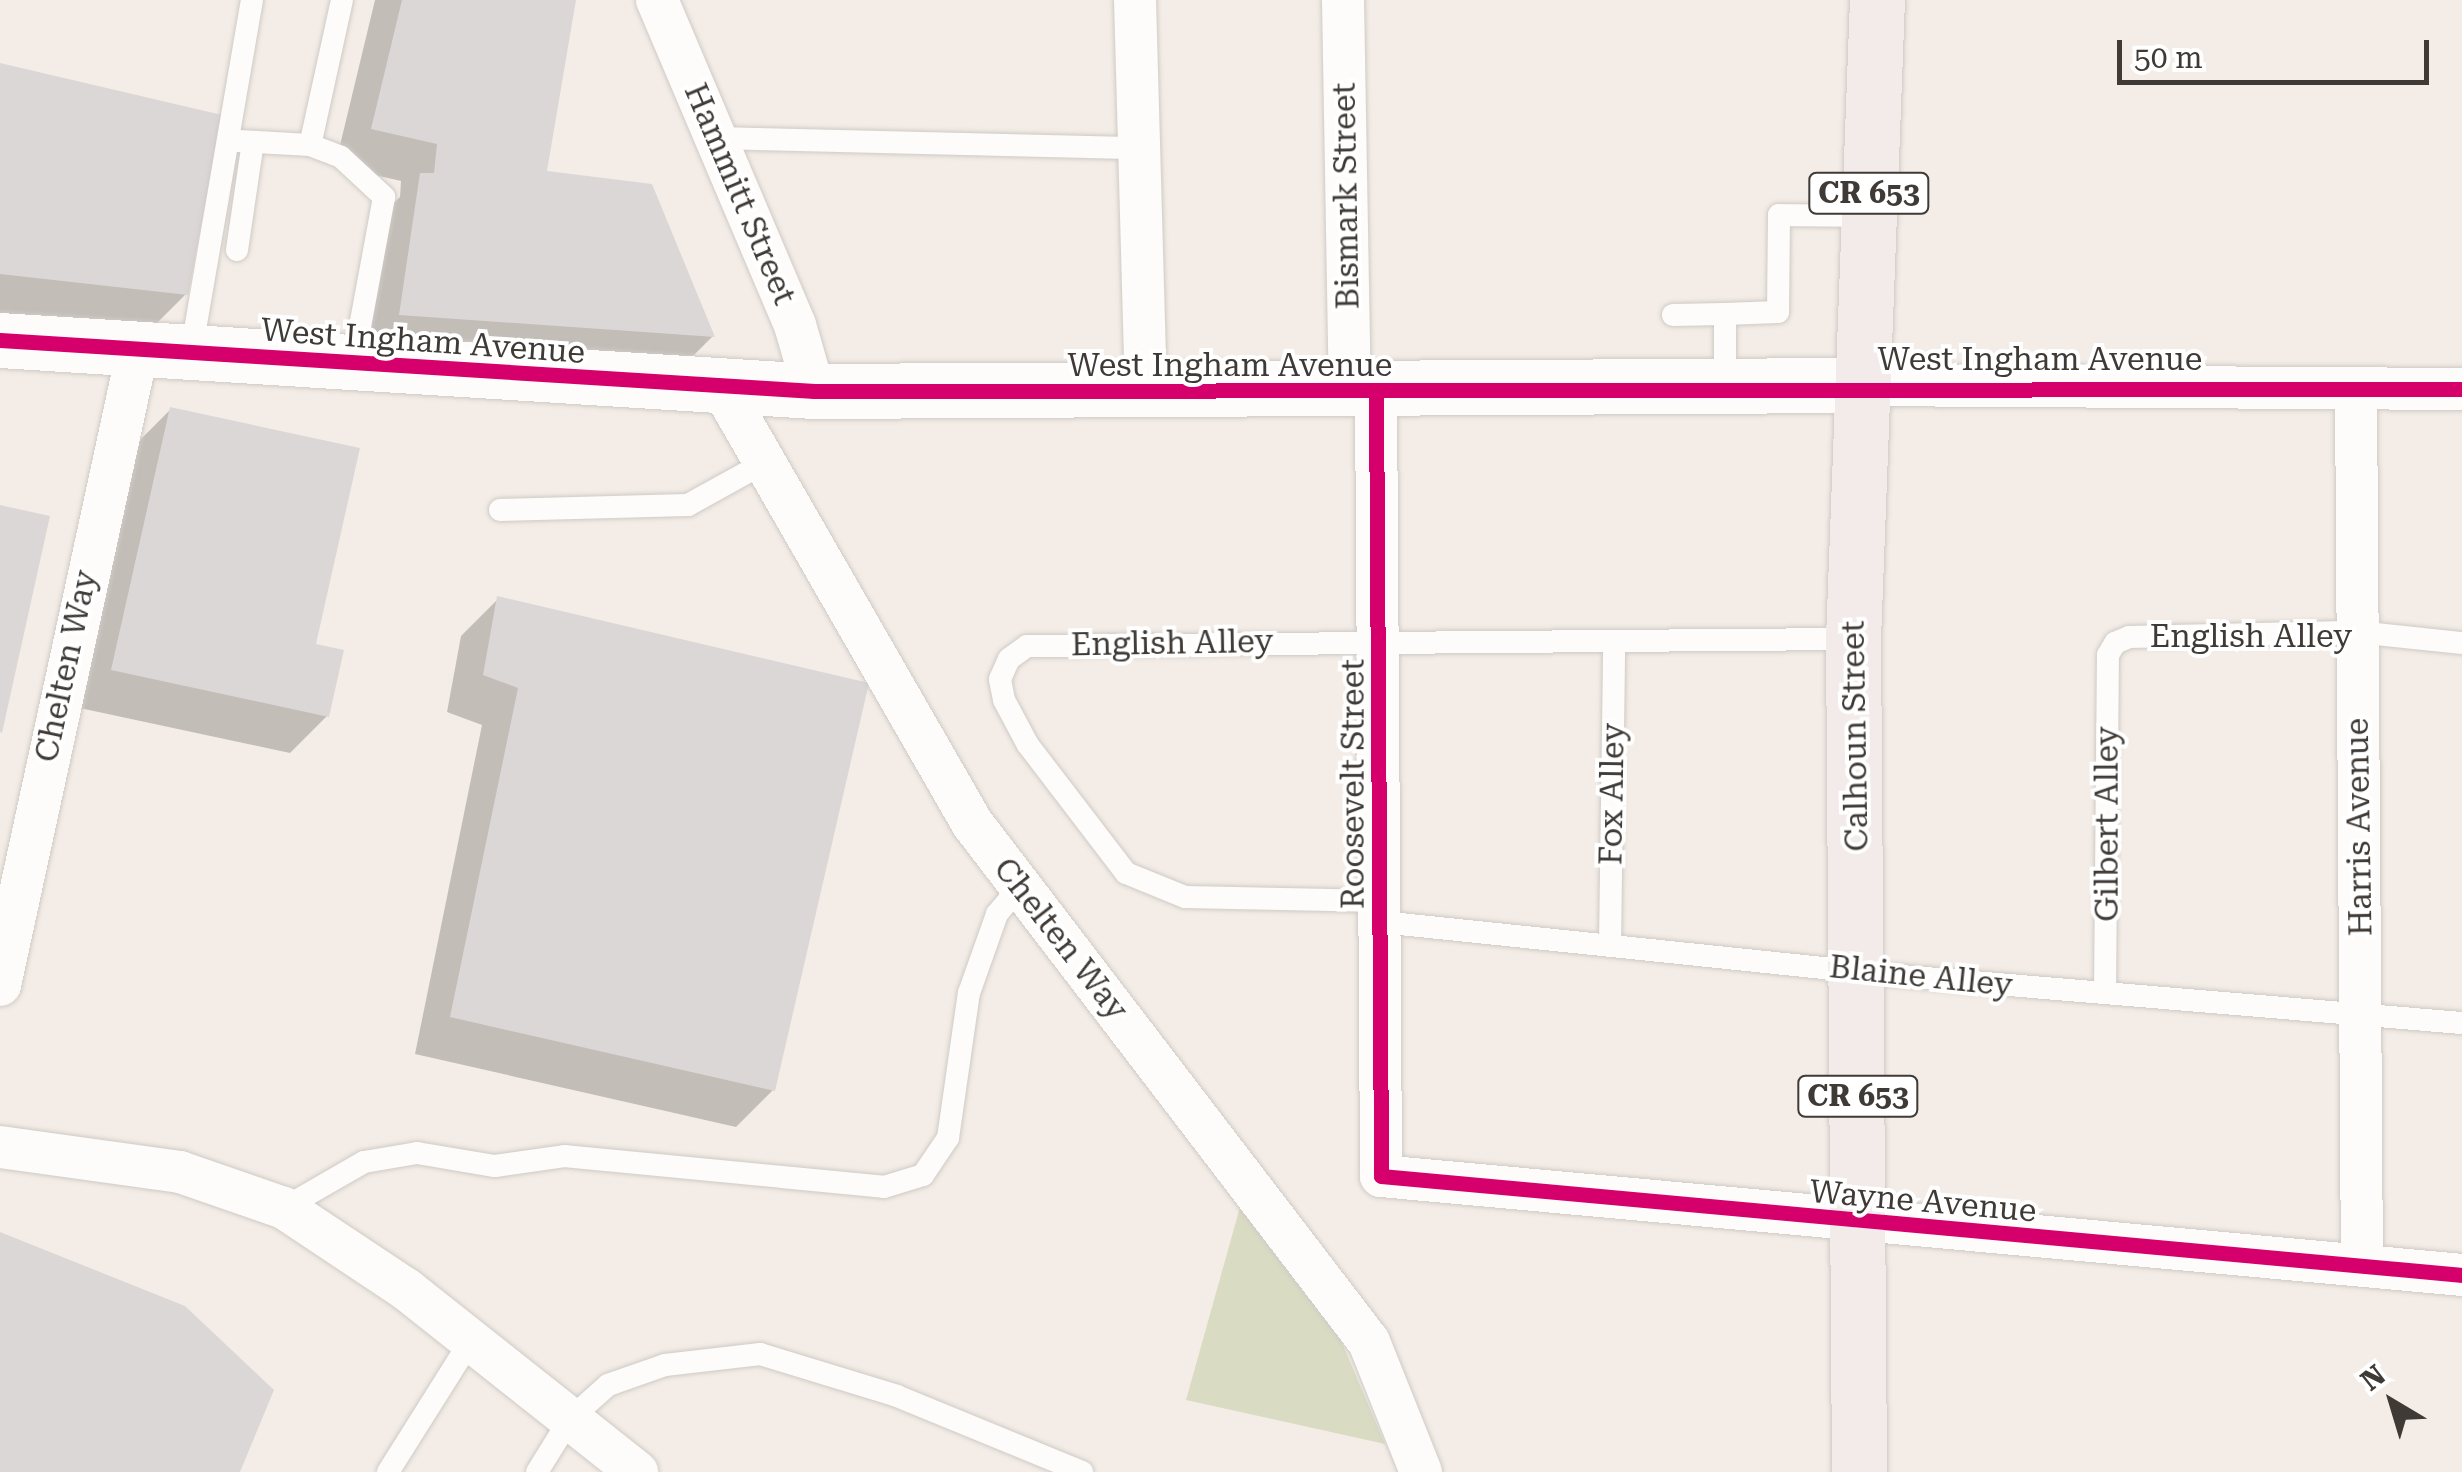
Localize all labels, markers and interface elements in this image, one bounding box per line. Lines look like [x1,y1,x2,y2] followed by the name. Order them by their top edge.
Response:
[2122,20,2434,82] scale bar
[2134,40,2203,75] text: 50 m
[676,78,804,310] street label: Hammitt Street
[1325,82,1367,310] street label: Bismark Street
[1806,168,1932,218] road number: CR 653
[260,311,586,371] street label: West Ingham Avenue
[1878,340,2202,378] street label: West Ingham Avenue
[1068,346,1392,384] street label: West Ingham Avenue
[27,567,105,765] street label: Chelten Way
[2150,617,2352,655] street label: English Alley
[1834,620,1876,852] street label: Calhoun Street
[1071,622,1273,664] street label: English Alley
[1334,659,1372,909] street label: Roosevelt Street
[2338,717,2380,937] street label: Harris Avenue
[1592,723,1632,865] street label: Fox Alley
[2088,726,2126,922] street label: Gilbert Alley
[986,850,1136,1028] street label: Chelten Way
[1828,947,2014,1005] street label: Blaine Alley
[1796,1071,1920,1121] road number: CR 653
[1808,1172,2038,1230] street label: Wayne Avenue
[2342,1352,2442,1452] north arrow
[2355,1358,2392,1398] text: N

